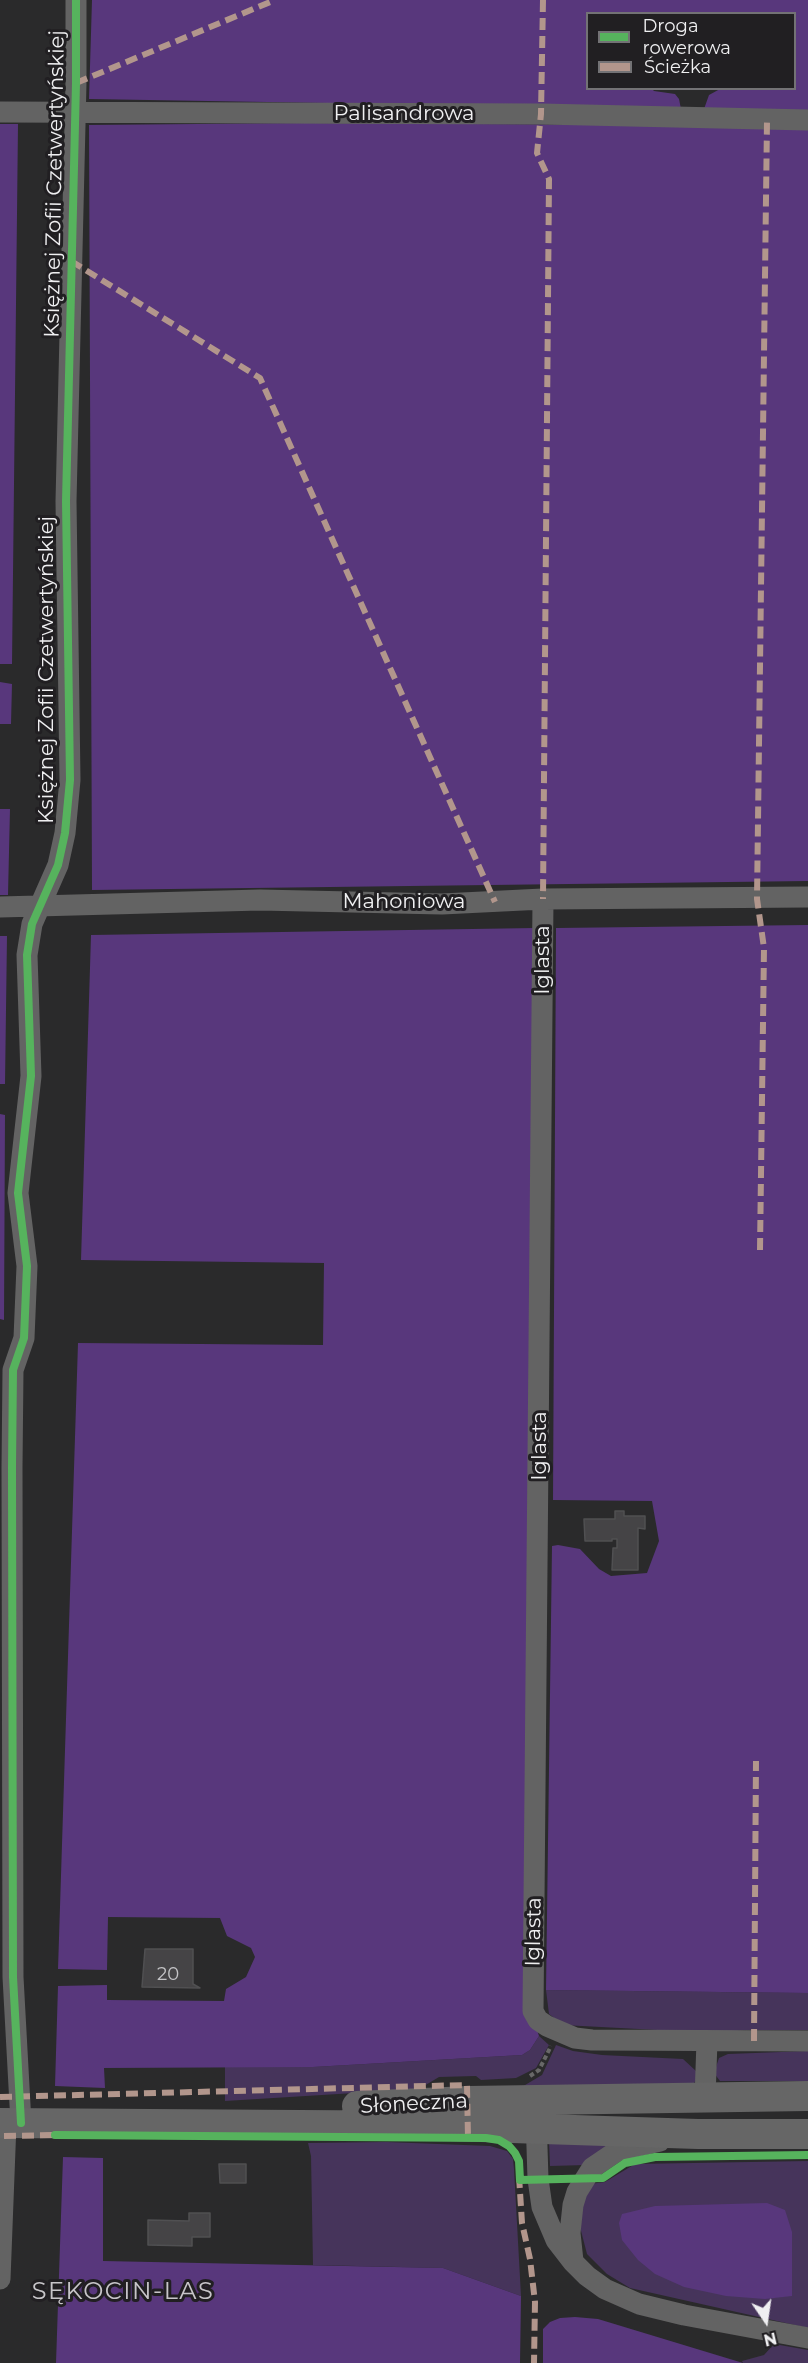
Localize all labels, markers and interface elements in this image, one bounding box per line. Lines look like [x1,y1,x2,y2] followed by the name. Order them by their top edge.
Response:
[586,12,796,90] legend
[642,15,731,59] text: Droga rowerowa
[40,30,70,338] street label: Księżnej Zofii Czetwertyńskiej
[644,56,711,78] text: Ścieżka
[334,101,474,127] street label: Palisandrowa
[34,516,60,824] street label: Księżnej Zofii Czetwertyńskiej
[343,889,465,915] street label: Mahoniowa
[530,925,556,995] street label: Iglasta
[527,1411,553,1481] street label: Iglasta
[521,1897,547,1967] street label: Iglasta
[157,1964,179,1986] house number: 20
[360,2089,468,2119] street label: Słoneczna
[32,2278,214,2306] district label: SĘKOCIN-LAS
[736,2291,796,2351] north arrow
[762,2328,779,2350] text: N

